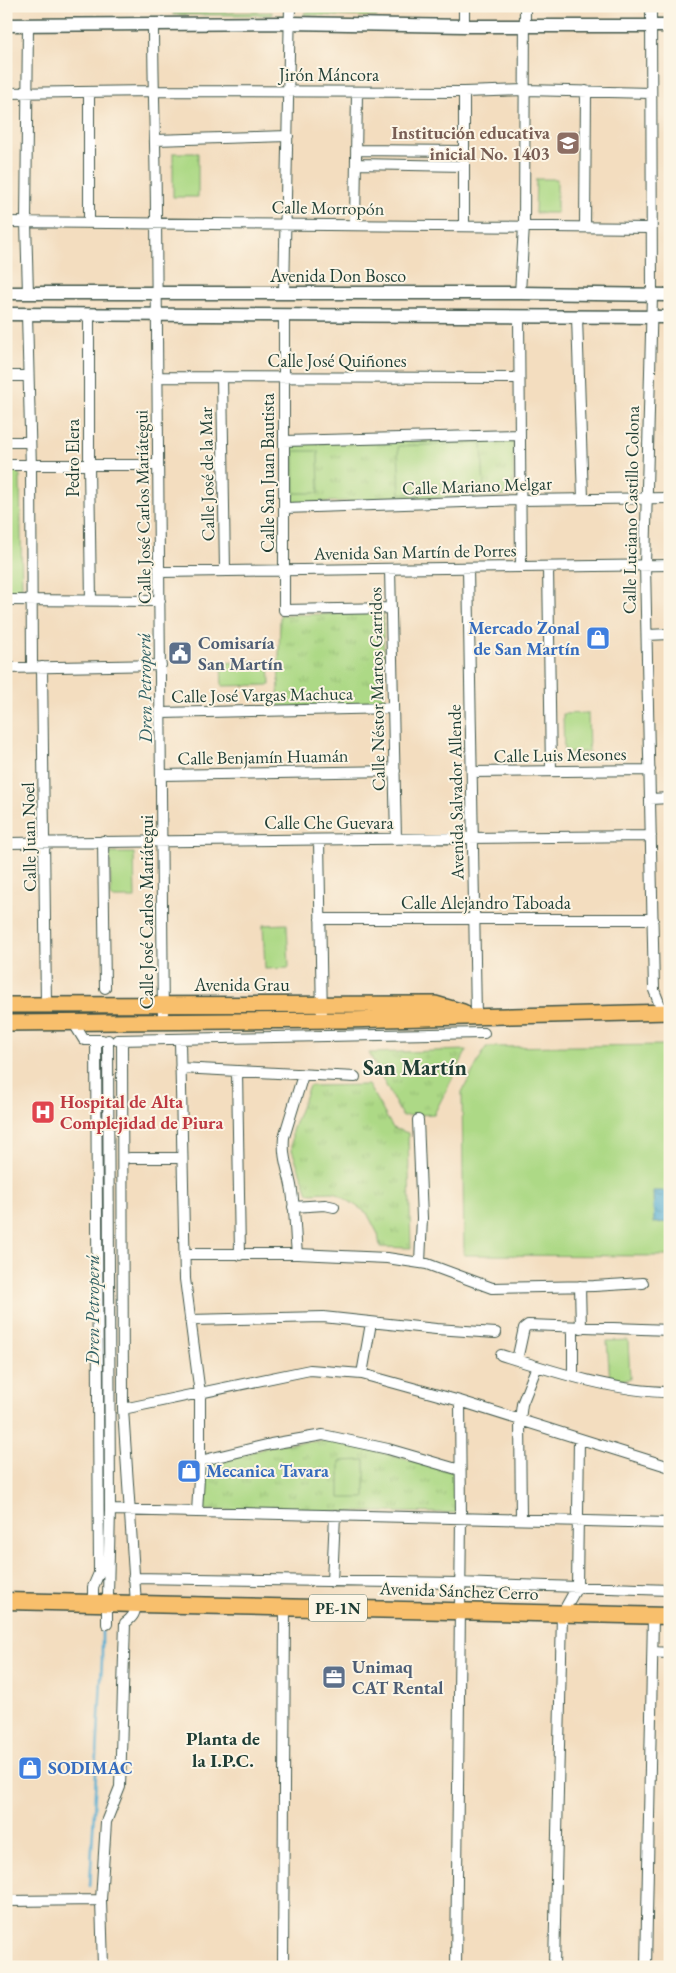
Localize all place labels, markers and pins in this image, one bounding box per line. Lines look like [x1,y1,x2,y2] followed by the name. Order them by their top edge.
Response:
[391,121,550,165] place label: Institución educativa inicial No. 1403
[555,130,581,156] school or university icon: Institución educativa inicial No. 1403
[468,616,580,660] place label: Mercado Zonal de San Martín
[585,625,611,651] shop icon: Mercado Zonal de San Martín
[198,631,283,675] place label: Comisaría San Martín
[167,640,193,666] public building icon: Comisaría San Martín
[60,1090,224,1134] place label: Hospital de Alta Complejidad de Piura
[30,1099,56,1125] hospital icon: Hospital de Alta Complejidad de Piura
[176,1458,202,1484] shop icon: Mecanica Tavara
[206,1459,329,1482] place label: Mecanica Tavara
[352,1655,443,1699] place label: Unimaq CAT Rental
[321,1664,347,1690] office icon: Unimaq CAT Rental
[17,1755,43,1781] shop icon: SODIMAC
[48,1756,133,1779] place label: SODIMAC

